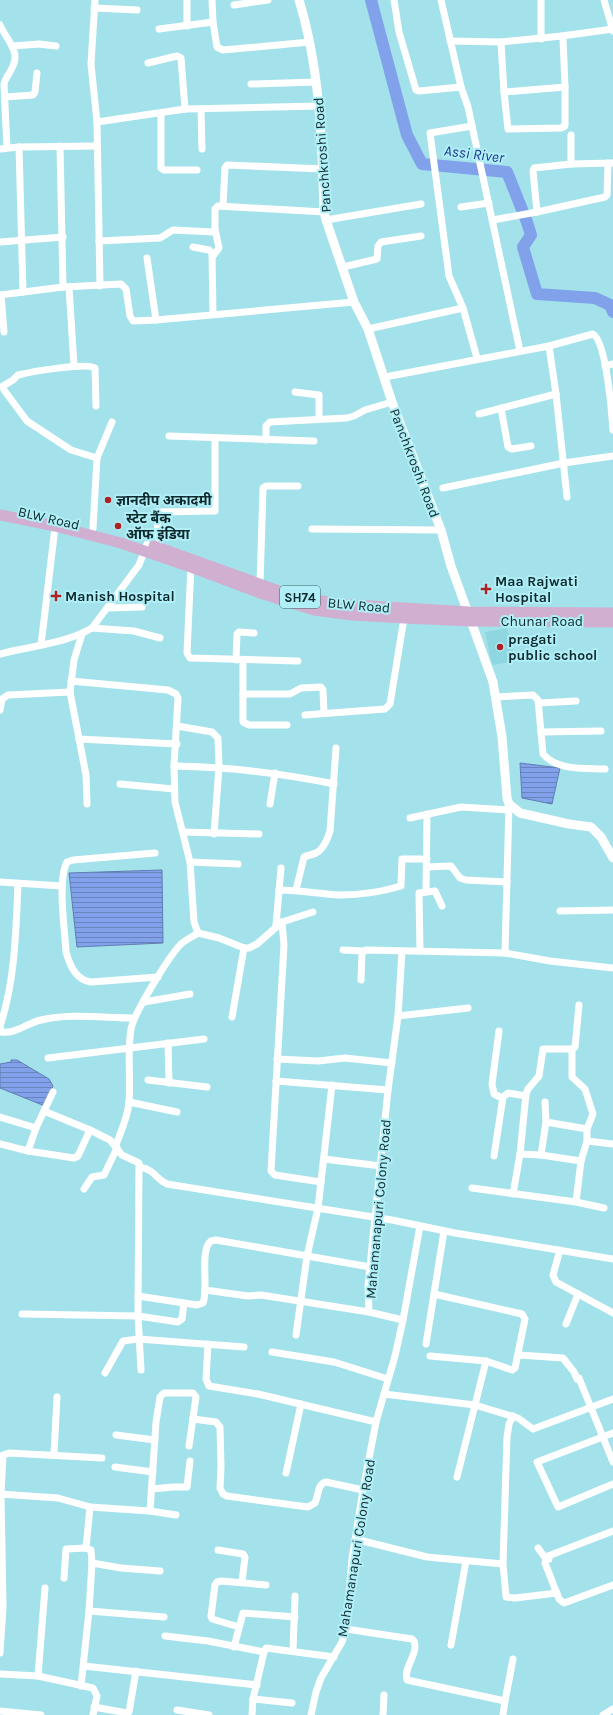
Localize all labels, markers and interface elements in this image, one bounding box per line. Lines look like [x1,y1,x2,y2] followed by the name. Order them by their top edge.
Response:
[310,97,335,213] street label: Panchkroshi Road
[443,141,506,167] water label: Assi River
[386,406,443,520] street label: Panchkroshi Road
[116,492,213,509] place label: ज्ञानदीप अकादमी
[103,495,113,505] marker: ज्ञानदीप अकादमी
[16,503,81,534] street label: BLW Road
[126,509,190,543] place label: स्टेट बैंक ऑफ इंडिया
[113,521,123,531] marker: स्टेट बैंक ऑफ इंडिया
[495,573,578,606] place label: Maa Rajwati Hospital
[480,583,492,595] marker: Maa Rajwati Hospital
[280,586,320,608] road number: SH74
[65,588,175,605] place label: Manish Hospital
[50,590,62,602] marker: Manish Hospital
[327,594,391,617] street label: BLW Road
[501,613,583,630] street label: Chunar Road
[508,631,597,664] place label: pragati public school
[495,642,505,652] marker: pragati public school
[362,1119,395,1300] street label: Mahamanapuri Colony Road
[334,1458,379,1638] street label: Mahamanapuri Colony Road

